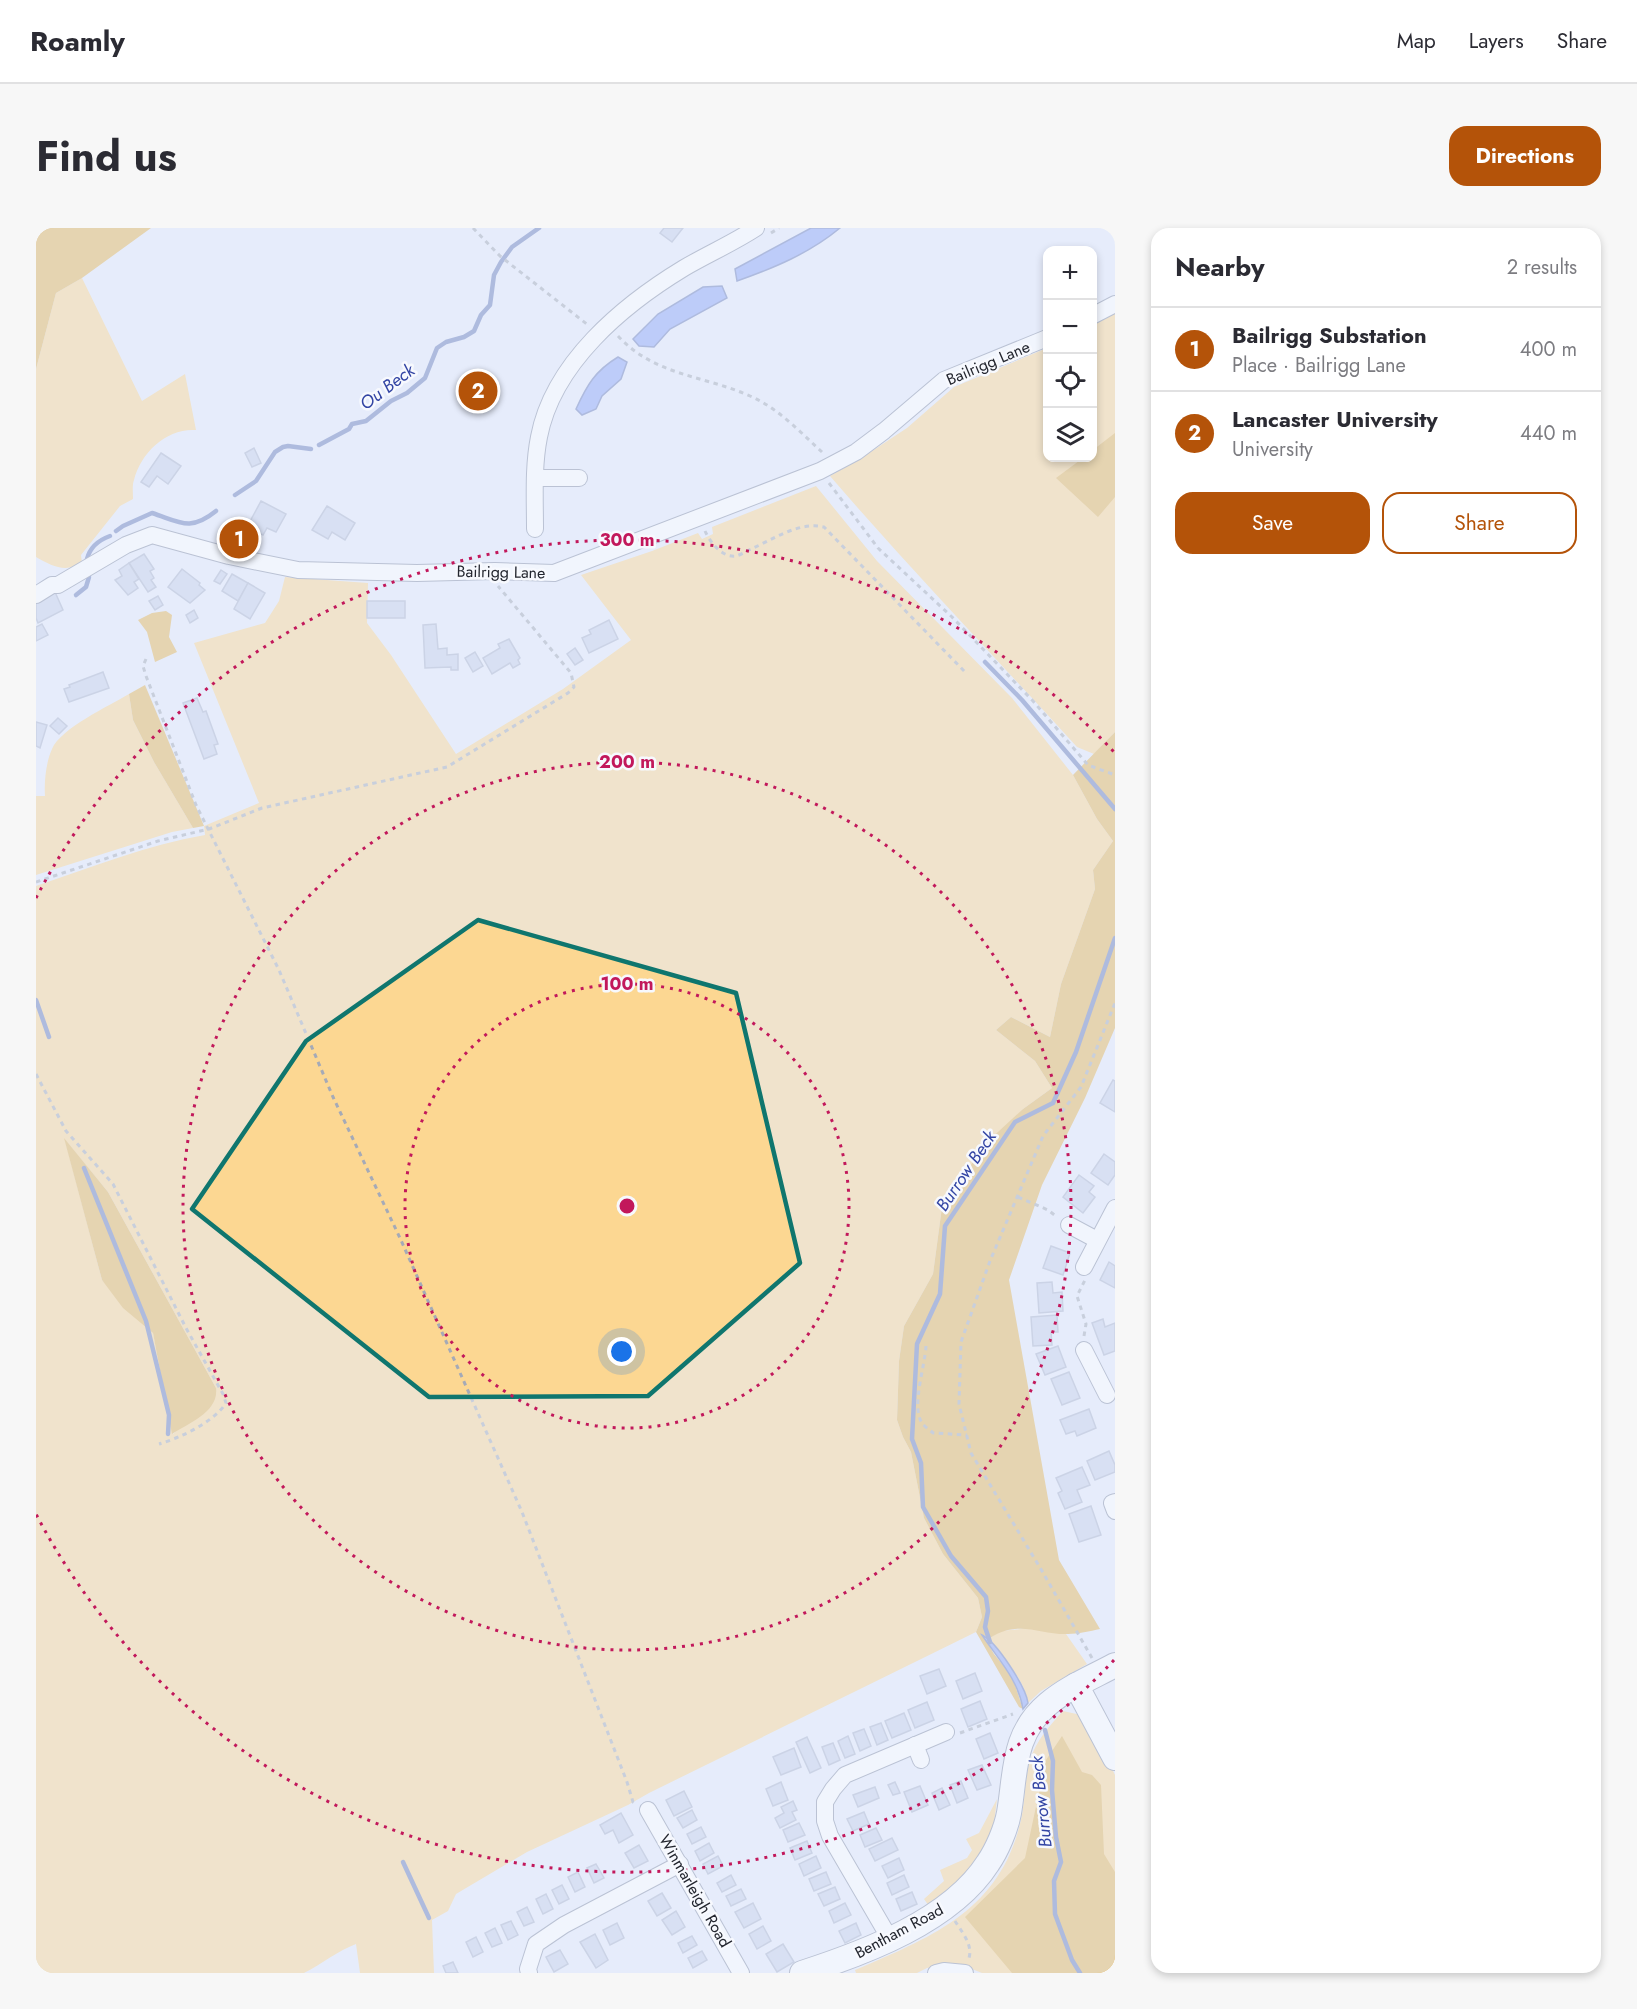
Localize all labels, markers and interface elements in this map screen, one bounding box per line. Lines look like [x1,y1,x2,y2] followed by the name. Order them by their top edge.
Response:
[30,21,125,62] text: Roamly
[1397,26,1436,56] text: Map
[1469,26,1524,56] text: Layers
[1557,26,1607,56] text: Share
[36,126,177,187] text: Find us
[1449,126,1601,186] button: Directions
[1043,246,1097,462] map controls
[1043,246,1097,300] button: +
[1175,248,1264,286] text: Nearby
[1507,253,1577,282] text: 2 results
[1043,300,1097,354] button: −
[1232,319,1427,351] text: Bailrigg Substation
[943,335,1033,391] street label: Bailrigg Lane
[1189,335,1200,364] text: 1
[1520,335,1577,364] text: 400 m
[1232,351,1406,380] text: Place · Bailrigg Lane
[1043,354,1097,408] button: locate
[354,357,421,416] water label: Ou Beck
[458,368,498,414] pin: 2
[1232,403,1438,435] text: Lancaster University
[1043,408,1097,462] button: layers
[1188,419,1201,448] text: 2
[1520,419,1577,448] text: 440 m
[1232,435,1313,464] text: University
[1175,492,1370,554] button: Save
[1382,492,1577,554] button: Share
[220,516,258,562] pin: 1
[599,527,655,553] text: 300 m
[456,560,546,584] street label: Bailrigg Lane
[599,749,655,775] text: 200 m
[600,971,654,997] text: 100 m
[929,1125,1003,1216] water label: Burrow Beck
[617,1196,637,1216] centre of rings
[607,1337,636,1366] your location
[1023,1754,1059,1849] water label: Burrow Beck
[653,1830,737,1952] street label: Winmarleigh Road
[851,1898,947,1964] street label: Bentham Road

